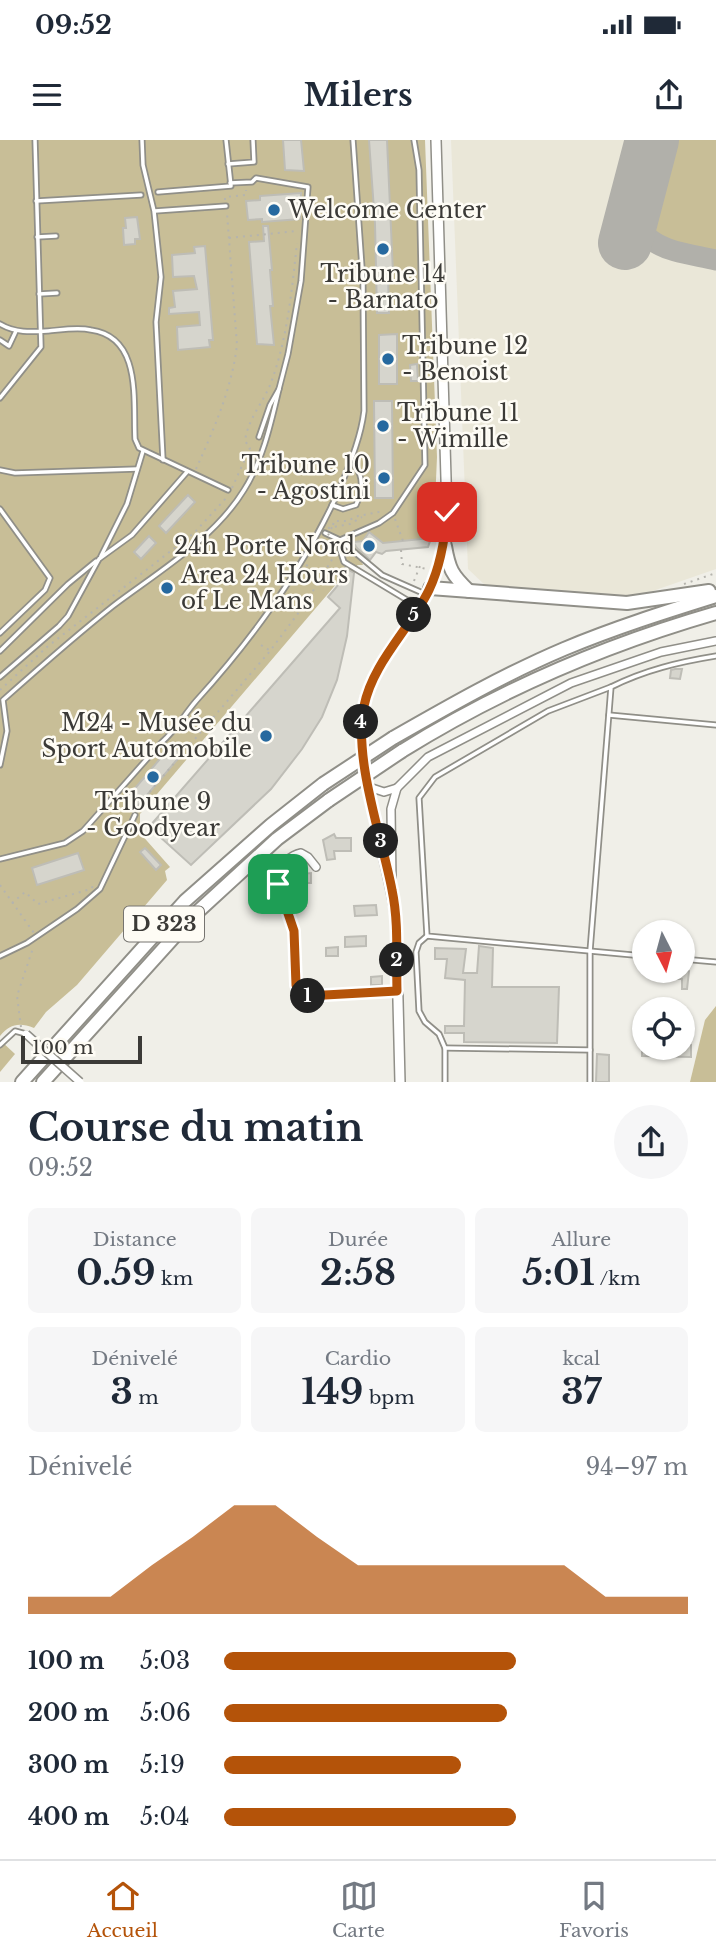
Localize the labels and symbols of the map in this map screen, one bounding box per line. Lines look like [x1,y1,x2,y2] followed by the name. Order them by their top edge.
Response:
[287,196,486,224] place label: Welcome Center
[266,202,282,218] marker: Welcome Center
[375,241,391,257] marker: Tribune 14 - Barnato
[320,260,446,314] place label: Tribune 14 - Barnato
[402,332,528,386] place label: Tribune 12 - Benoist
[380,351,396,367] marker: Tribune 12 - Benoist
[397,399,519,453] place label: Tribune 11 - Wimille
[375,418,391,434] marker: Tribune 11 - Wimille
[242,451,370,505] place label: Tribune 10 - Agostini
[376,470,392,486] marker: Tribune 10 - Agostini
[417,482,477,542] pin
[174,532,355,560] place label: 24h Porte Nord
[361,538,377,554] marker: 24h Porte Nord
[180,561,349,615] place label: Area 24 Hours of Le Mans
[159,580,175,596] marker: Area 24 Hours of Le Mans
[396,598,432,632] pin: 5
[344,704,378,740] pin: 4
[41,709,252,763] place label: M24 - Musée du Sport Automobile
[258,728,274,744] marker: M24 - Musée du Sport Automobile
[145,769,161,785] marker: Tribune 9 - Goodyear
[86,788,220,842] place label: Tribune 9 - Goodyear
[364,824,398,858] pin: 3
[248,854,308,914] pin
[124,906,204,942] road number: D 323
[632,920,695,984] north arrow
[380,942,414,978] pin: 2
[290,978,326,1014] pin: 1
[21,1033,142,1065] scale bar

